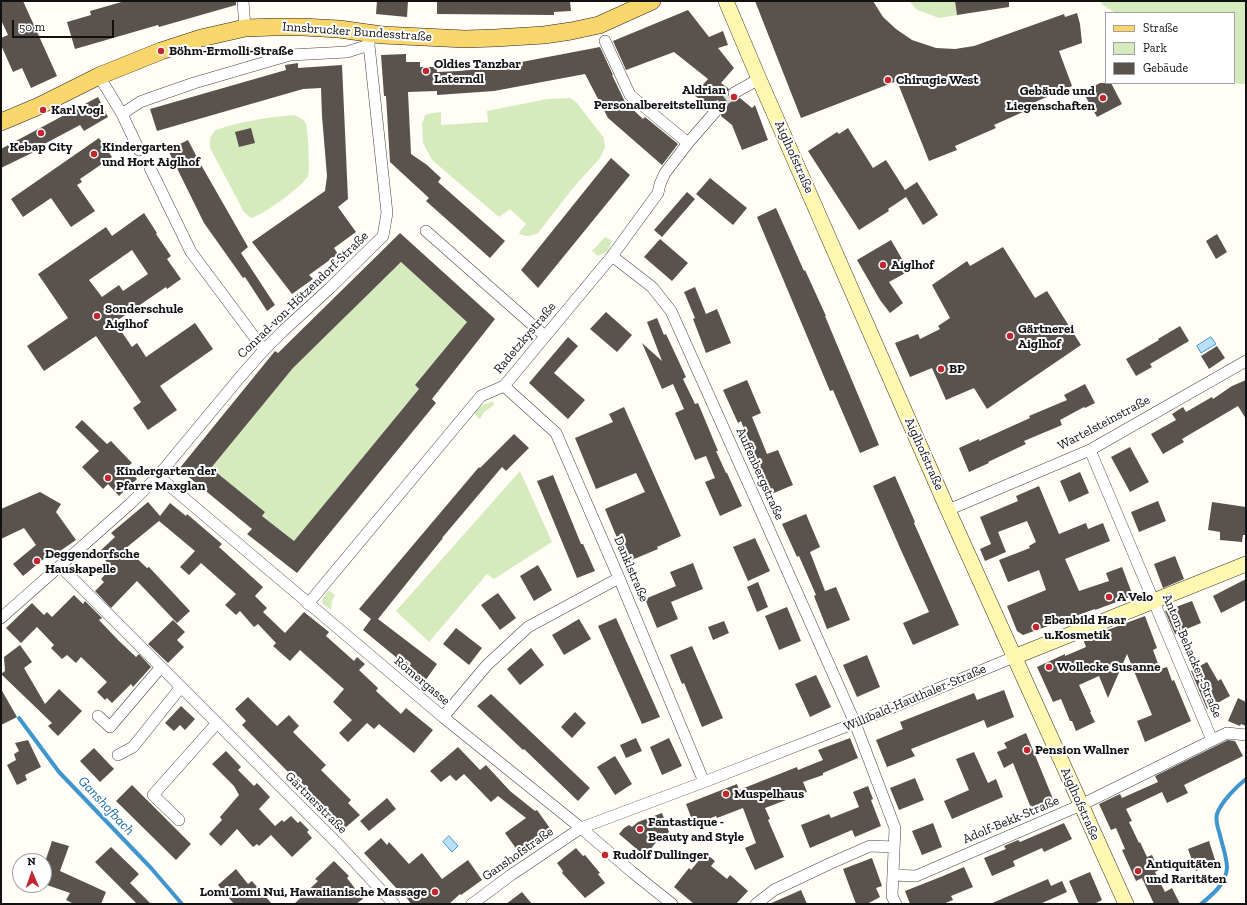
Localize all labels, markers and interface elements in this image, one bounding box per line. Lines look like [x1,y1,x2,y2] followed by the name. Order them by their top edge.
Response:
[14,12,116,38] scale bar
[1105,12,1235,84] legend
[282,19,432,45] street label: Innsbrucker Bundesstraße
[19,20,45,34] text: 50 m
[1143,21,1178,35] text: Straße
[1143,41,1167,55] text: Park
[169,43,293,59] place label: Böhm-Ermolli-Straße
[156,46,166,56] marker: Böhm-Ermolli-Straße
[434,56,521,87] place label: Oldies Tanzbar Laterndl
[1143,61,1188,75] text: Gebäude
[421,66,431,76] marker: Oldies Tanzbar Laterndl
[896,72,979,88] place label: Chirugie West
[883,75,893,85] marker: Chirugie West
[594,82,726,113] place label: Aldrian Personalbereitstellung
[1006,83,1095,114] place label: Gebäude und Liegenschaften
[729,92,739,102] marker: Aldrian Personalbereitstellung
[1098,93,1108,103] marker: Gebäude und Liegenschaften
[51,102,104,118] place label: Karl Vogl
[38,105,48,115] marker: Karl Vogl
[771,118,817,196] street label: Aiglhofstraße
[36,128,46,138] marker: Kebap City
[10,139,72,155] place label: Kebap City
[102,139,200,170] place label: Kindergarten und Hort Aiglhof
[89,149,99,159] marker: Kindergarten und Hort Aiglhof
[234,228,372,362] street label: Conrad-von-Hötzendorf-Straße
[891,257,934,273] place label: Aiglhof
[878,260,888,270] marker: Aiglhof
[491,299,559,377] street label: Radetzkystraße
[105,301,183,332] place label: Sonderschule Aiglhof
[92,311,102,321] marker: Sonderschule Aiglhof
[1018,321,1074,352] place label: Gärtnerei Aiglhof
[1005,331,1015,341] marker: Gärtnerei Aiglhof
[949,361,965,377] place label: BP
[936,364,946,374] marker: BP
[1055,392,1153,454] street label: Wartelsteinstraße
[901,415,947,493] street label: Aiglhofstraße
[733,425,787,523] street label: Auffenbergstraße
[116,463,216,494] place label: Kindergarten der Pfarre Maxglan
[103,473,113,483] marker: Kindergarten der Pfarre Maxglan
[610,534,652,604] street label: Danklstraße
[45,546,139,577] place label: Deggendorfsche Hauskapelle
[32,556,42,566] marker: Deggendorfsche Hauskapelle
[1117,589,1153,605] place label: A Velo
[1104,592,1114,602] marker: A Velo
[1159,592,1225,720] street label: Anton-Behacker-Straße
[1044,612,1126,643] place label: Ebenbild Haar u.Kosmetik
[1031,622,1041,632] marker: Ebenbild Haar u.Kosmetik
[391,653,453,709] street label: Römergasse
[1057,659,1161,675] place label: Wollecke Susanne
[841,661,989,735] street label: Willibald-Hauthaler-Straße
[1044,662,1054,672] marker: Wollecke Susanne
[1035,742,1129,758] place label: Pension Wallner
[1022,745,1032,755] marker: Pension Wallner
[1057,765,1103,843] street label: Aiglhofstraße
[282,769,350,837] street label: Gärtnerstraße
[74,773,138,839] water label: Ganshofbach
[734,786,804,802] place label: Muspelhaus
[721,789,731,799] marker: Muspelhaus
[961,793,1061,847] street label: Adolf-Bekk-Straße
[648,814,744,845] place label: Fantastique - Beauty and Style
[479,824,557,884] street label: Ganshofstraße
[635,824,645,834] marker: Fantastique - Beauty and Style
[613,847,709,863] place label: Rudolf Dullinger
[600,850,610,860] marker: Rudolf Dullinger
[12,853,52,893] north arrow
[27,855,36,868] text: N
[1146,856,1227,887] place label: Antiquitäten und Raritäten
[1133,866,1143,876] marker: Antiquitäten und Raritäten
[200,884,427,900] place label: Lomi Lomi Nui, Hawaiianische Massage
[430,887,440,897] marker: Lomi Lomi Nui, Hawaiianische Massage

